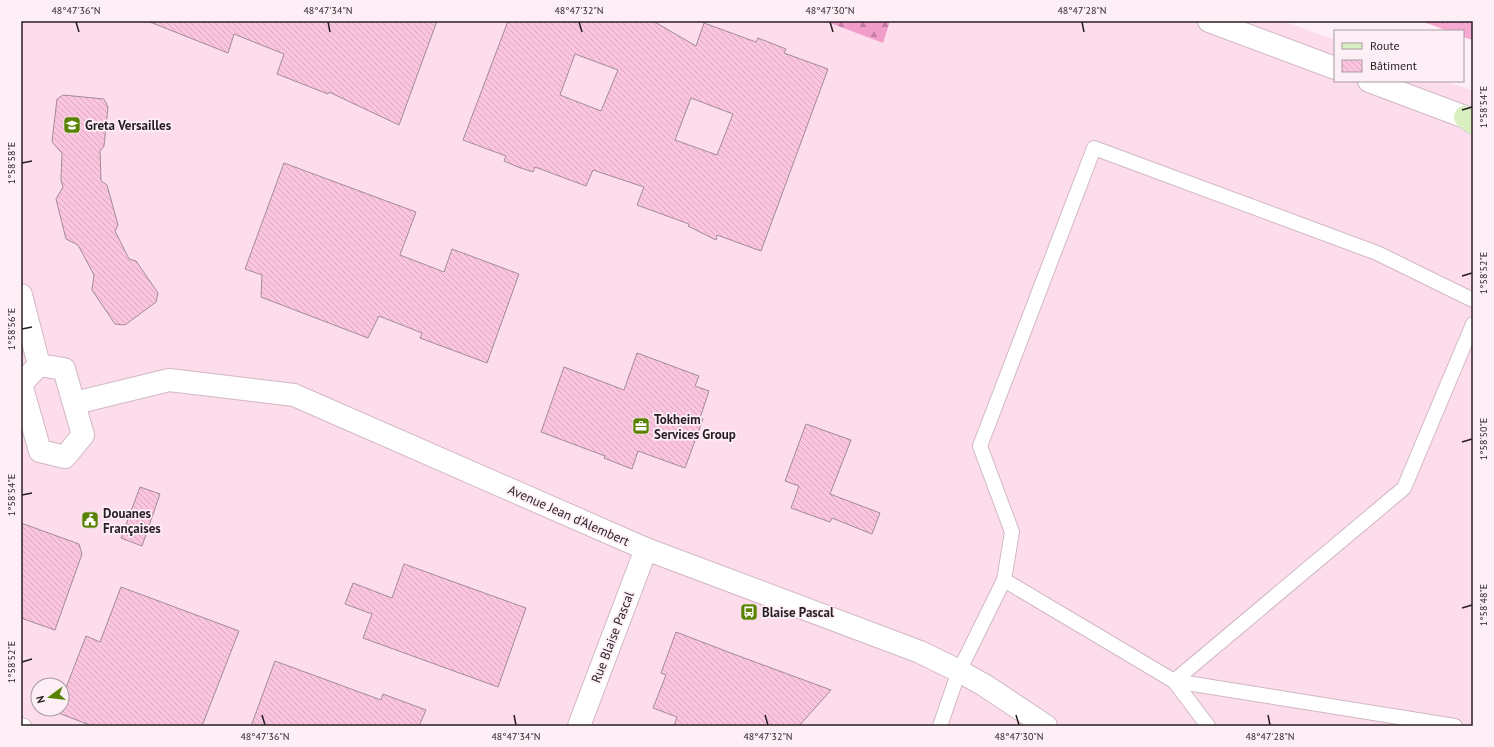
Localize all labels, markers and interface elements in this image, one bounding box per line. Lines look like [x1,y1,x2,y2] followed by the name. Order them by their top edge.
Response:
[51,4,101,17] text: 48°47'36"N
[303,4,353,17] text: 48°47'34"N
[554,4,604,17] text: 48°47'32"N
[805,4,855,17] text: 48°47'30"N
[1057,4,1107,17] text: 48°47'28"N
[1334,30,1464,82] legend
[1370,38,1400,53] text: Route
[1370,58,1417,73] text: Bâtiment
[1477,86,1490,128] text: 1°58'54"E
[62,115,82,135] school or university icon: Greta Versailles
[85,117,172,134] place label: Greta Versailles
[5,142,18,184] text: 1°58'58"E
[1477,252,1490,294] text: 1°58'52"E
[5,308,18,350] text: 1°58'56"E
[654,411,736,443] place label: Tokheim Services Group
[631,416,651,436] office icon: Tokheim Services Group
[1477,418,1490,460] text: 1°58'50"E
[5,474,18,516] text: 1°58'54"E
[505,481,633,550] street label: Avenue Jean d'Alembert
[103,505,161,537] place label: Douanes Françaises
[80,510,100,530] public building icon: Douanes Françaises
[1477,584,1490,626] text: 1°58'48"E
[587,589,638,685] street label: Rue Blaise Pascal
[739,602,759,622] bus stop icon: Blaise Pascal
[762,604,834,621] place label: Blaise Pascal
[5,641,18,683] text: 1°58'52"E
[30,677,70,717] north arrow
[33,694,48,705] text: N
[240,730,290,743] text: 48°47'36"N
[491,730,541,743] text: 48°47'34"N
[743,730,793,743] text: 48°47'32"N
[994,730,1044,743] text: 48°47'30"N
[1245,730,1295,743] text: 48°47'28"N

